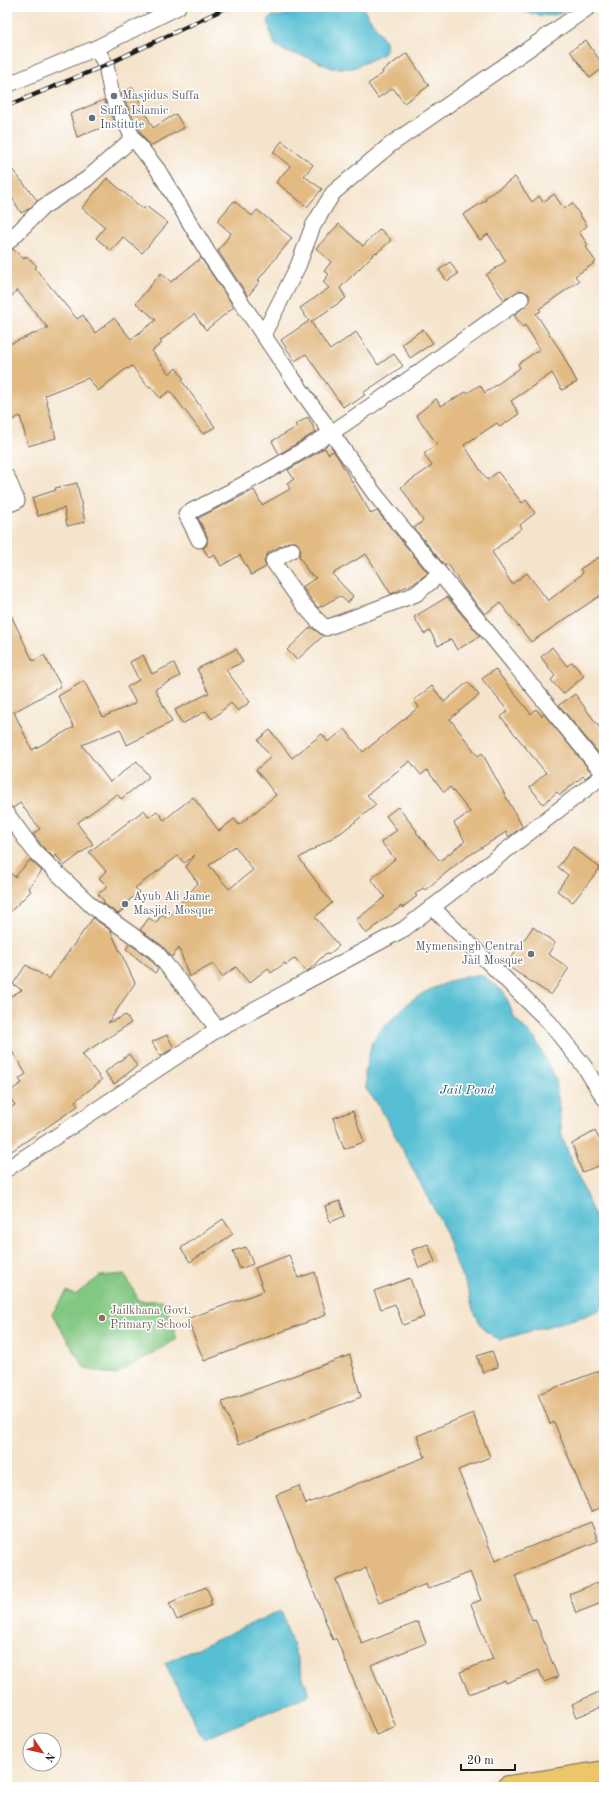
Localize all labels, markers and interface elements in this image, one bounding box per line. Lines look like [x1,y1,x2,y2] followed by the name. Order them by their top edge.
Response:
[122,90,199,102] place label: Masjidus Suffa
[109,91,119,101] marker: Masjidus Suffa
[100,105,168,131] place label: Suffa Islamic Institute
[87,113,97,123] marker: Suffa Islamic Institute
[133,891,214,917] place label: Ayub Ali Jame Masjid, Mosque
[120,899,130,909] marker: Ayub Ali Jame Masjid, Mosque
[415,941,523,967] place label: Mymensingh Central Jail Mosque
[526,949,536,959] marker: Mymensingh Central Jail Mosque
[440,1084,494,1097] water label: Jail Pond
[110,1305,191,1331] place label: Jailkhana Govt. Primary School
[97,1313,107,1323] marker: Jailkhana Govt. Primary School
[22,1732,62,1772] north arrow
[461,1746,515,1772] scale bar
[42,1750,56,1764] text: N
[467,1755,494,1767] text: 20 m

